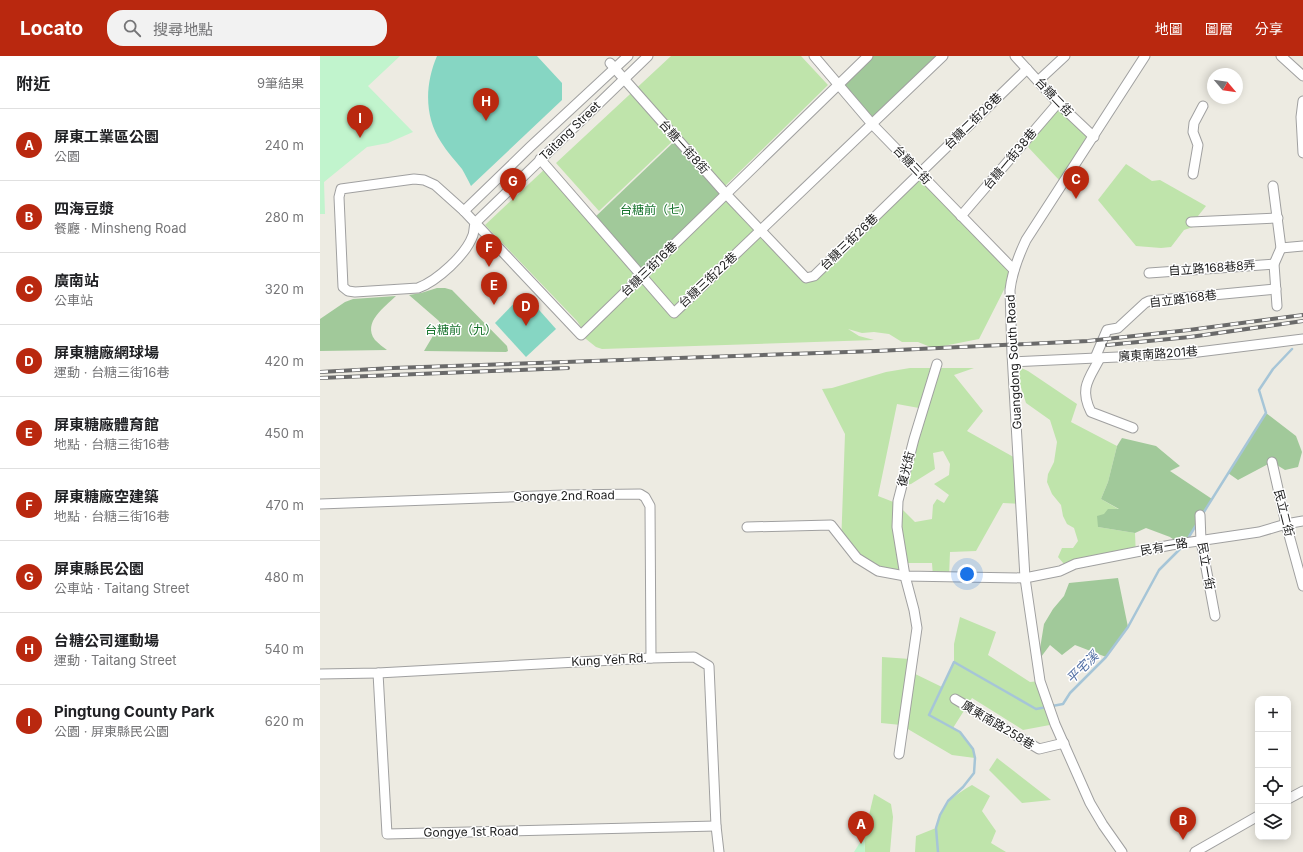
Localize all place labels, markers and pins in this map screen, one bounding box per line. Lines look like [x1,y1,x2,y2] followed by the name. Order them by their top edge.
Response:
[473,88,499,121] pin: H
[347,105,373,138] pin: I
[1063,166,1089,199] pin: C
[500,168,526,201] pin: G
[476,234,502,267] pin: F
[481,272,507,305] pin: E
[513,293,539,326] pin: D
[1170,807,1196,840] pin: B
[848,811,874,844] pin: A

